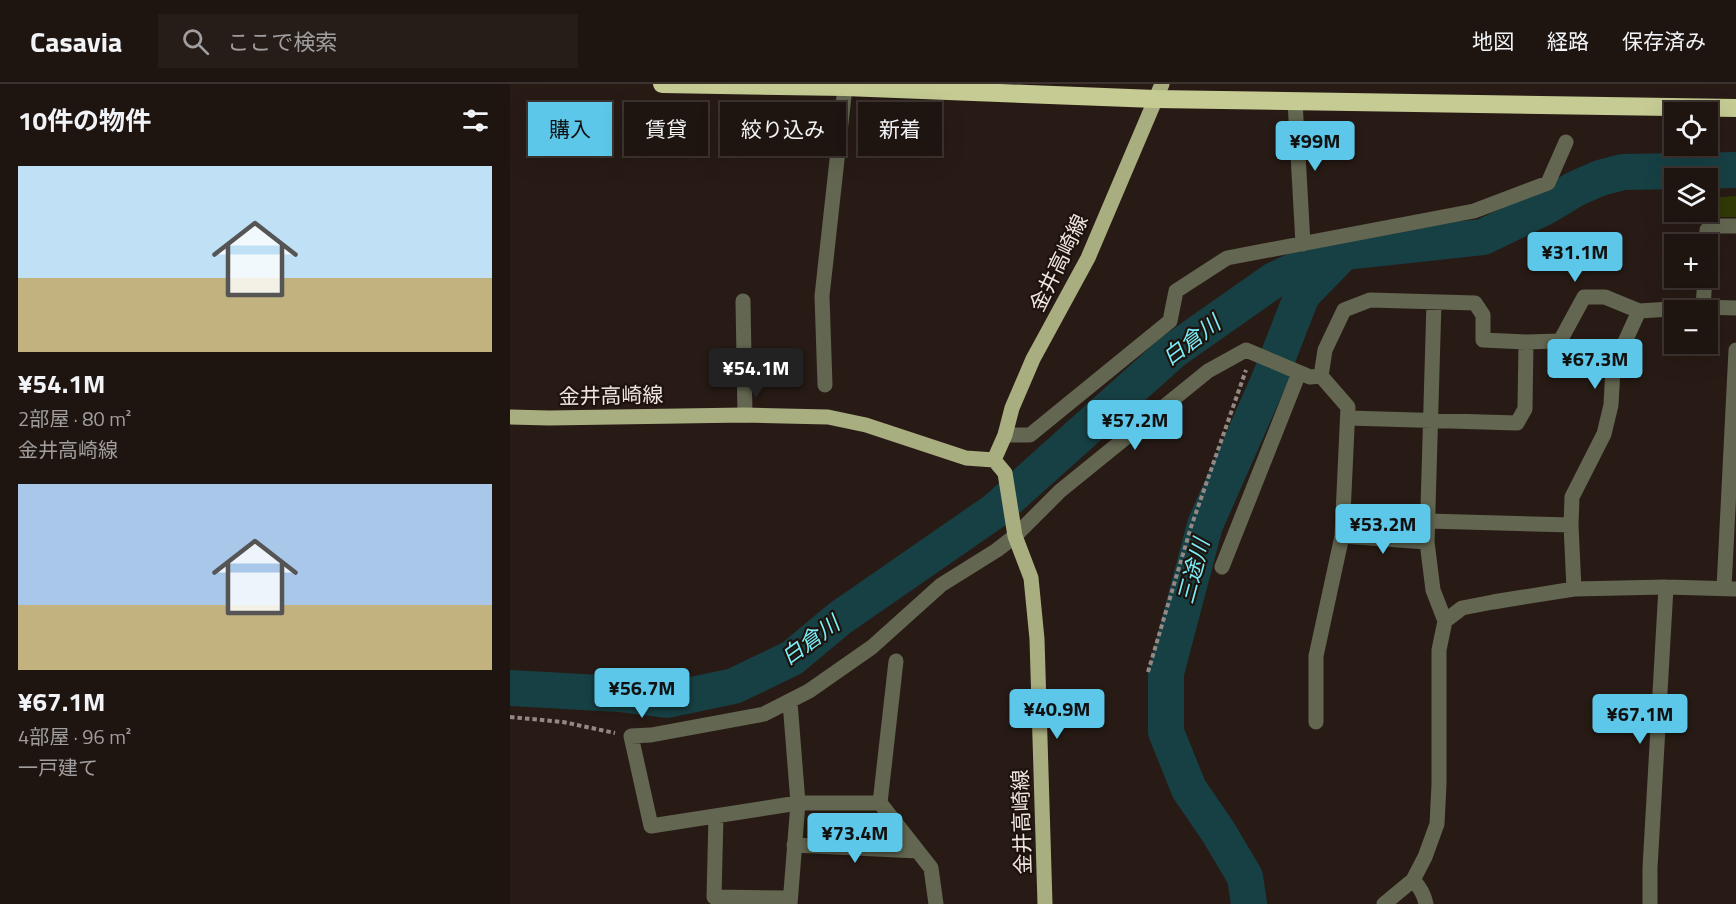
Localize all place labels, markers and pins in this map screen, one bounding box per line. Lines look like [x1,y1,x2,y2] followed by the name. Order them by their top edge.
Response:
[1279,121,1351,172] pin: ¥99M
[1526,232,1624,283] pin: ¥31.1M
[1546,339,1644,390] pin: ¥67.3M
[707,348,805,399] pin: ¥54.1M
[1086,400,1184,451] pin: ¥57.2M
[1334,504,1432,555] pin: ¥53.2M
[593,668,691,719] pin: ¥56.7M
[1008,689,1106,740] pin: ¥40.9M
[1591,694,1689,745] pin: ¥67.1M
[806,813,904,864] pin: ¥73.4M

